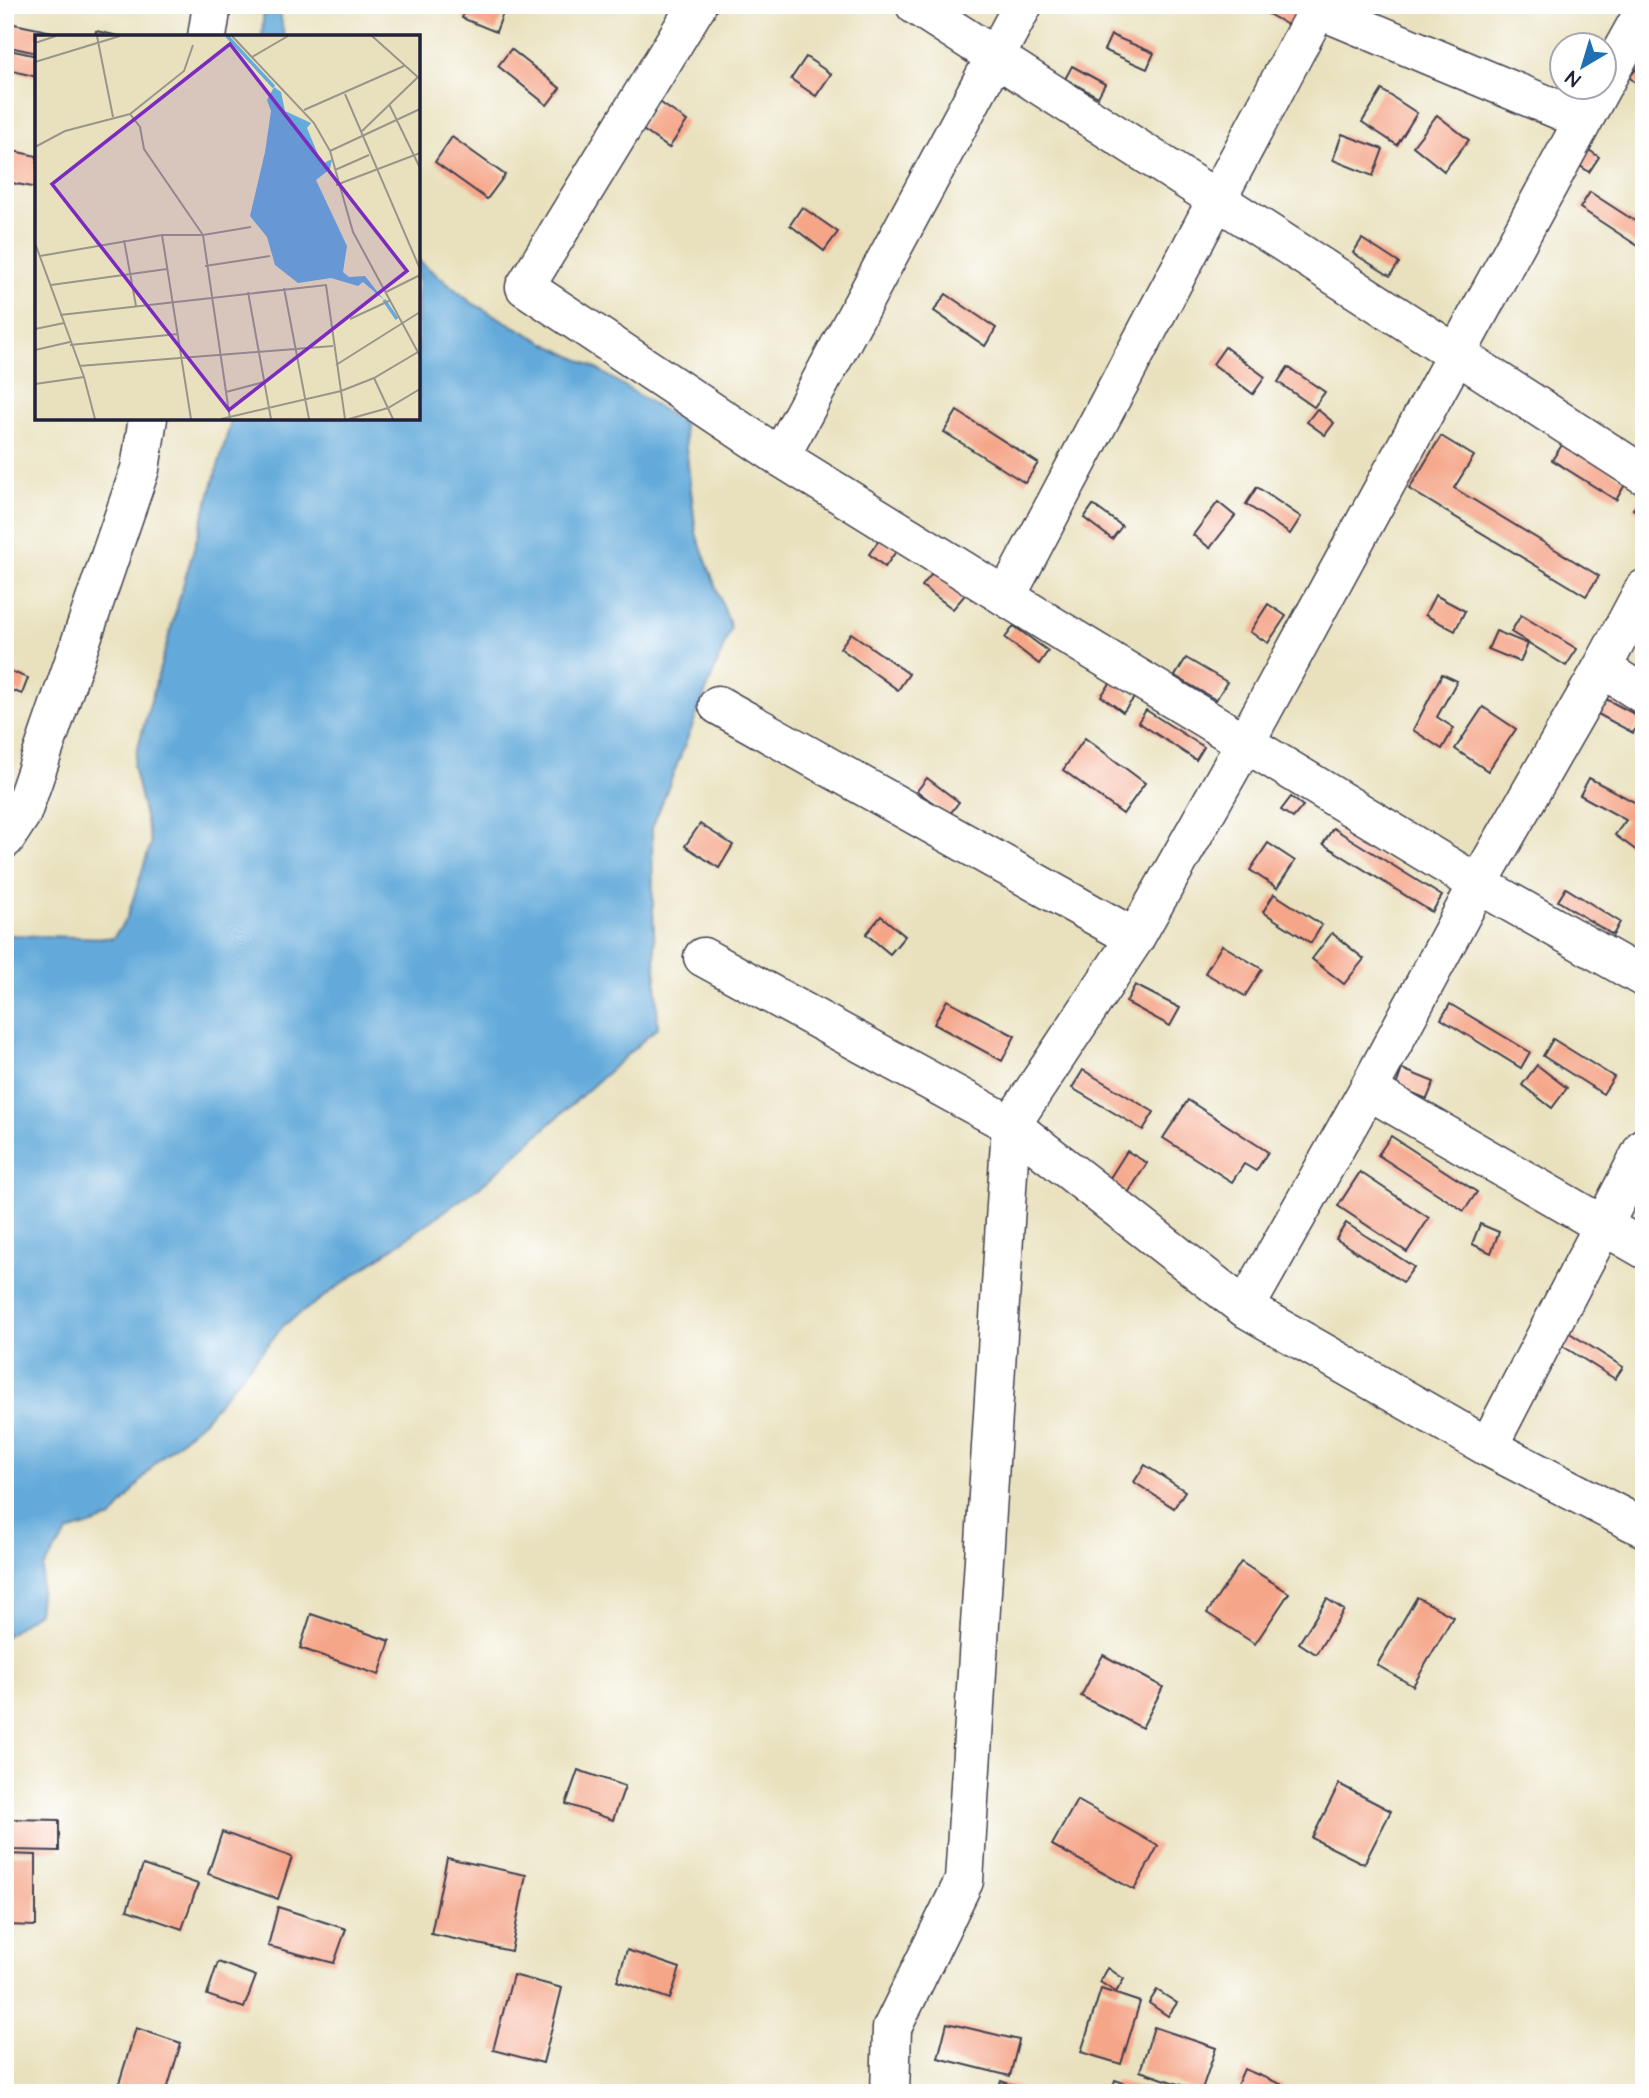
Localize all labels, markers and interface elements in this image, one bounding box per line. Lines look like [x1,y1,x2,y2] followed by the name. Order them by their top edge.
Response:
[1548,32,1618,102] north arrow
[35,35,420,420] inset map
[1560,64,1586,93] text: N

